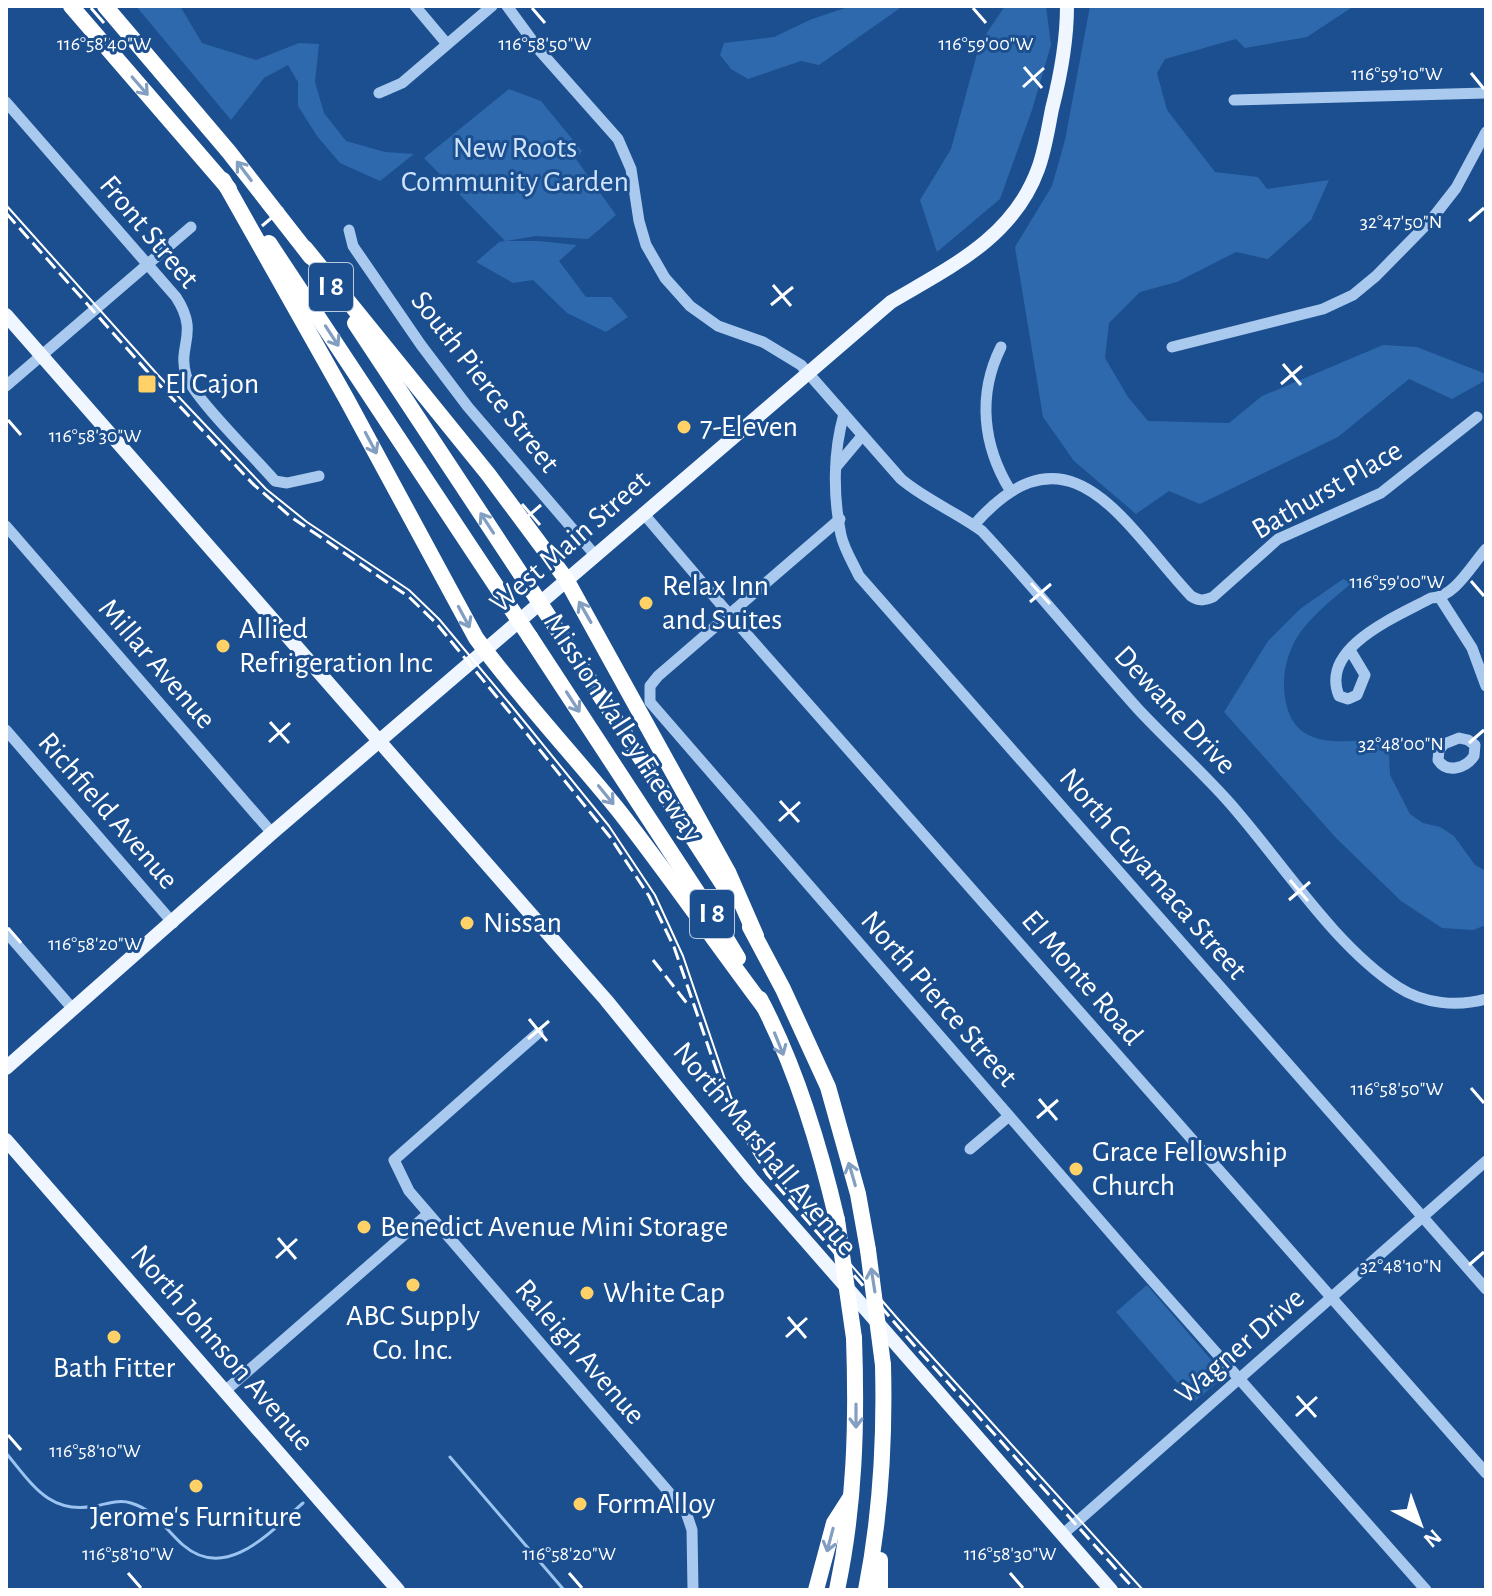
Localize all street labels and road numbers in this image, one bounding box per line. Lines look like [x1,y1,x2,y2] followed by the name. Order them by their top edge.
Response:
[94,170,205,294] street label: Front Street
[309,263,353,311] road number: I 8
[405,286,565,479] street label: South Pierce Street
[1247,435,1407,545] street label: Bathurst Place
[485,465,656,619] street label: West Main Street
[93,593,221,735] street label: Millar Avenue
[538,608,708,848] street label: Mission Valley Freeway
[1108,640,1242,780] street label: Dewane Drive
[32,727,184,895] street label: Richfield Avenue
[1054,763,1253,986] street label: North Cuyamaca Street
[690,890,734,938] road number: I 8
[1016,905,1148,1051] street label: El Monte Road
[855,906,1023,1093] street label: North Pierce Street
[667,1037,863,1261] street label: North Marshall Avenue
[125,1239,319,1457] street label: North Johnson Avenue
[509,1274,651,1430] street label: Raleigh Avenue
[1170,1282,1310,1410] street label: Wagner Drive

